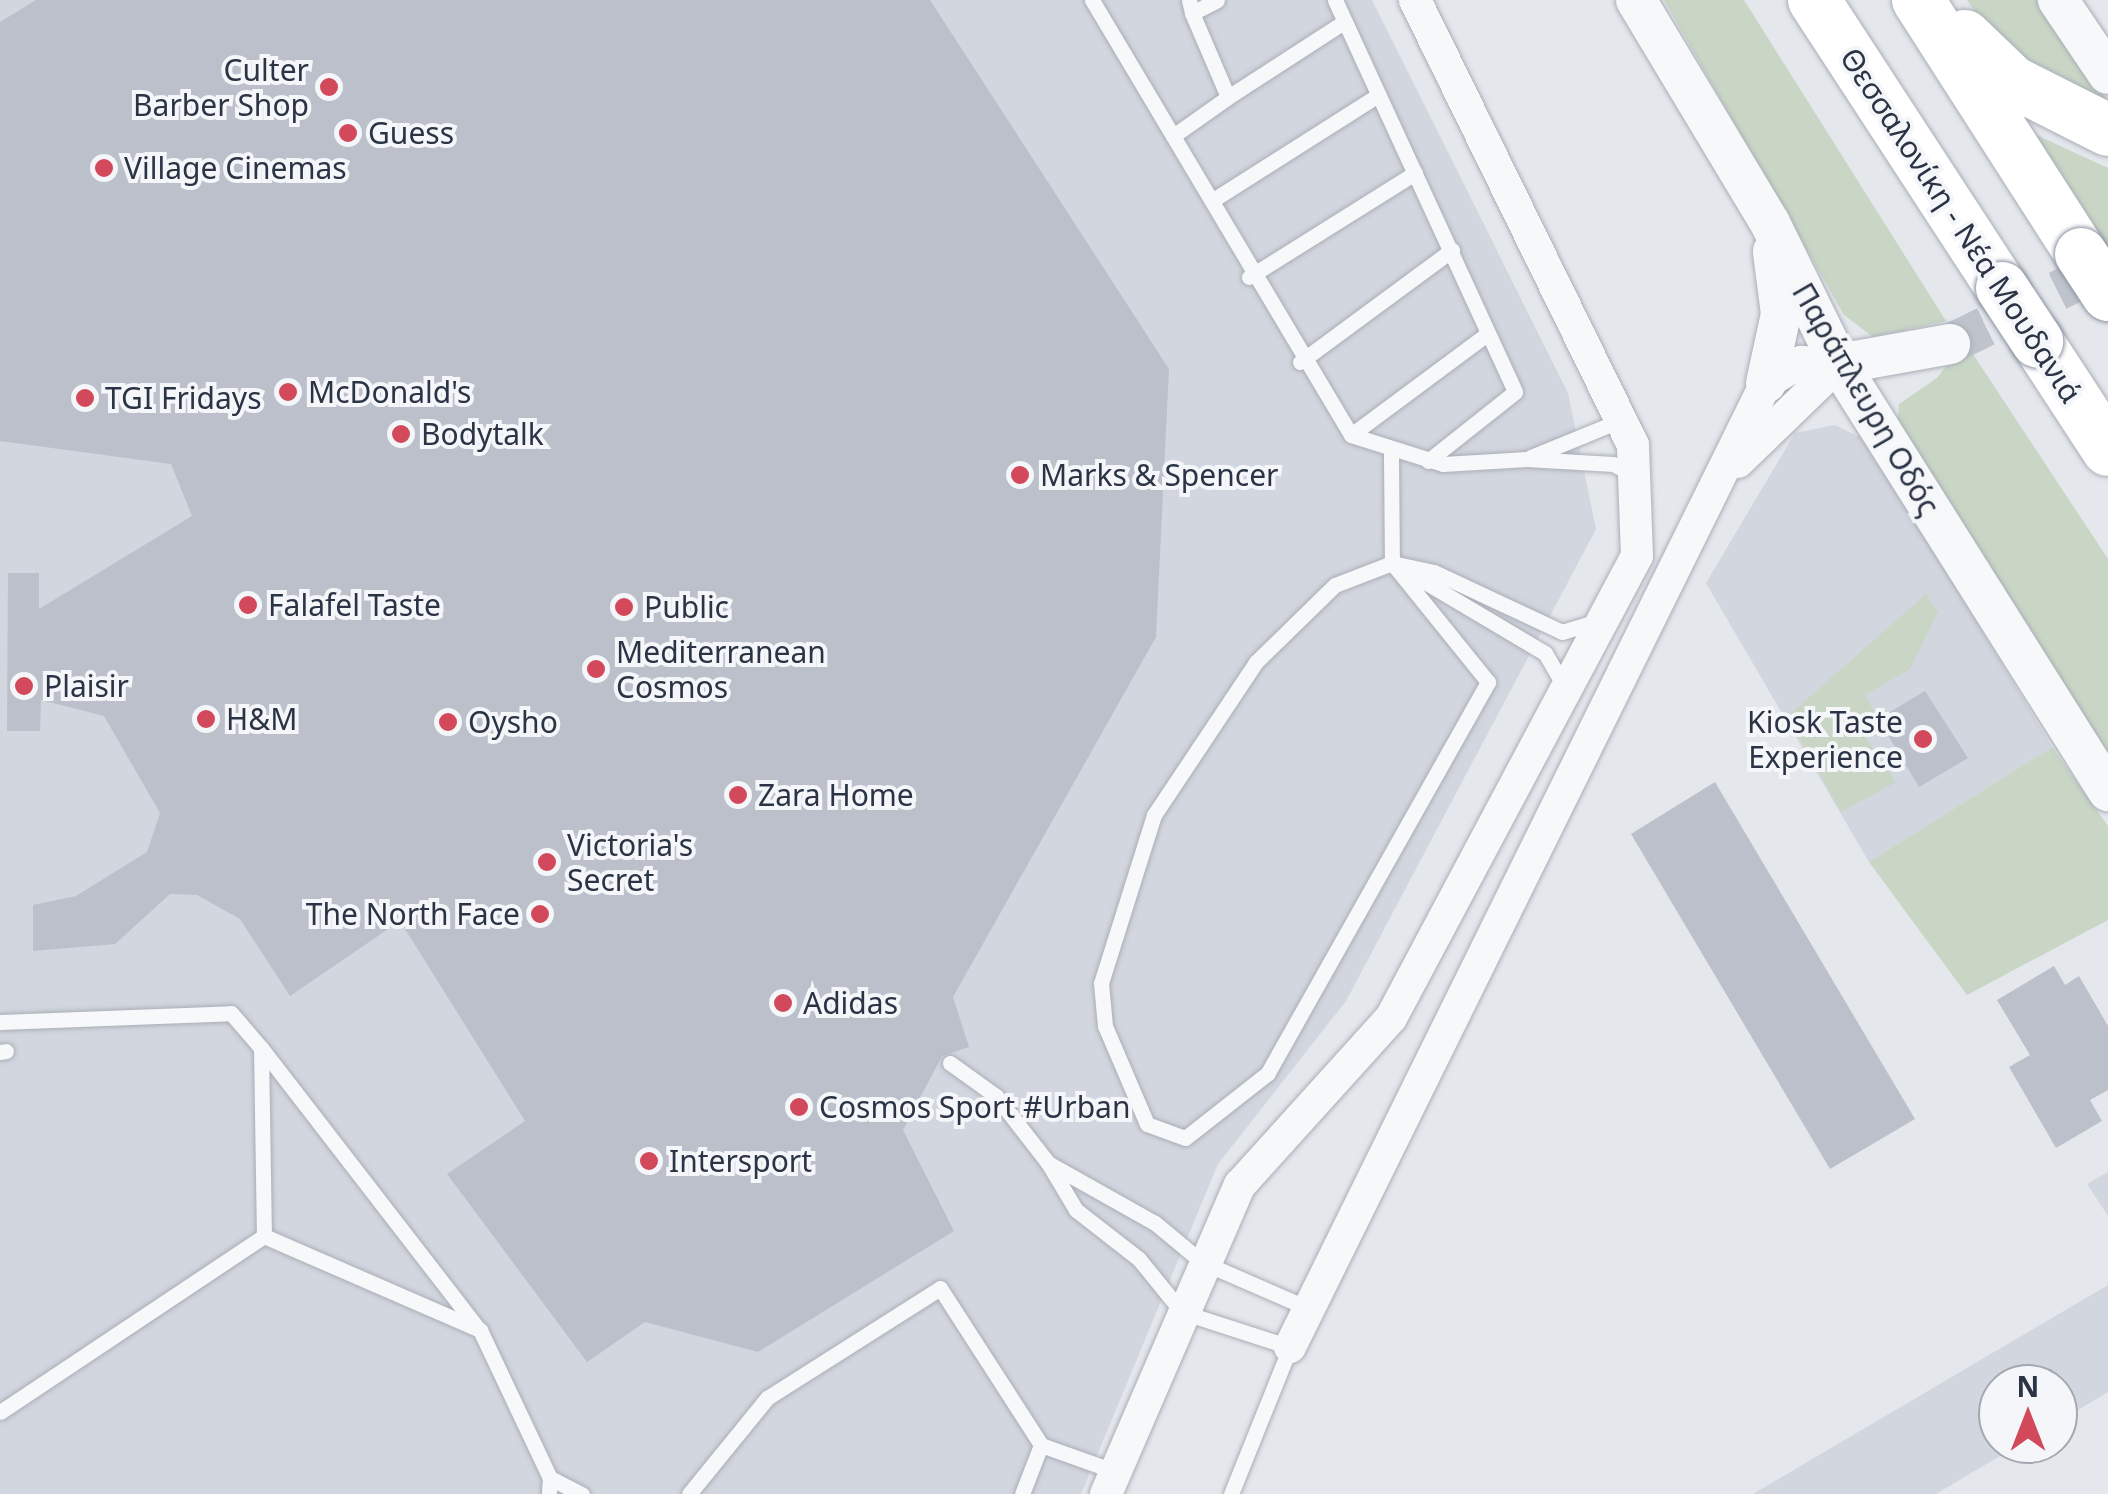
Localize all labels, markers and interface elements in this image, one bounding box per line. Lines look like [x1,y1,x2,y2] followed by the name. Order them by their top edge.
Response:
[1833,41,2089,409] street label: Θεσσαλονίκη - Νέα Μουδανιά
[133,52,309,122] place label: Culter Barber Shop
[318,76,340,98] marker: Culter Barber Shop
[368,115,454,151] place label: Guess
[337,122,359,144] marker: Guess
[124,150,347,186] place label: Village Cinemas
[93,157,115,179] marker: Village Cinemas
[1785,277,1947,521] street label: Παράπλευρη Οδός
[308,374,471,410] place label: McDonald's
[105,380,262,416] place label: TGI Fridays
[277,381,299,403] marker: McDonald's
[74,387,96,409] marker: TGI Fridays
[421,416,544,452] place label: Bodytalk
[390,423,412,445] marker: Bodytalk
[1040,457,1278,493] place label: Marks & Spencer
[1009,464,1031,486] marker: Marks & Spencer
[268,587,441,623] place label: Falafel Taste
[644,589,729,625] place label: Public
[237,594,259,616] marker: Falafel Taste
[613,596,635,618] marker: Public
[616,634,826,704] place label: Mediterranean Cosmos
[585,658,607,680] marker: Mediterranean Cosmos
[44,668,129,704] place label: Plaisir
[13,675,35,697] marker: Plaisir
[226,701,297,737] place label: H&M
[468,704,558,740] place label: Oysho
[1747,704,1903,774] place label: Kiosk Taste Experience
[195,708,217,730] marker: H&M
[437,711,459,733] marker: Oysho
[1912,728,1934,750] marker: Kiosk Taste Experience
[758,777,914,813] place label: Zara Home
[727,784,749,806] marker: Zara Home
[567,827,693,898] place label: Victoria's Secret
[536,851,558,873] marker: Victoria's Secret
[306,896,520,932] place label: The North Face
[529,903,551,925] marker: The North Face
[803,985,898,1021] place label: Adidas
[772,992,794,1014] marker: Adidas
[819,1089,1130,1125] place label: Cosmos Sport #Urban
[788,1096,810,1118] marker: Cosmos Sport #Urban
[669,1143,812,1179] place label: Intersport
[638,1150,660,1172] marker: Intersport
[1978,1364,2078,1464] north arrow
[2017,1367,2039,1405] text: N

